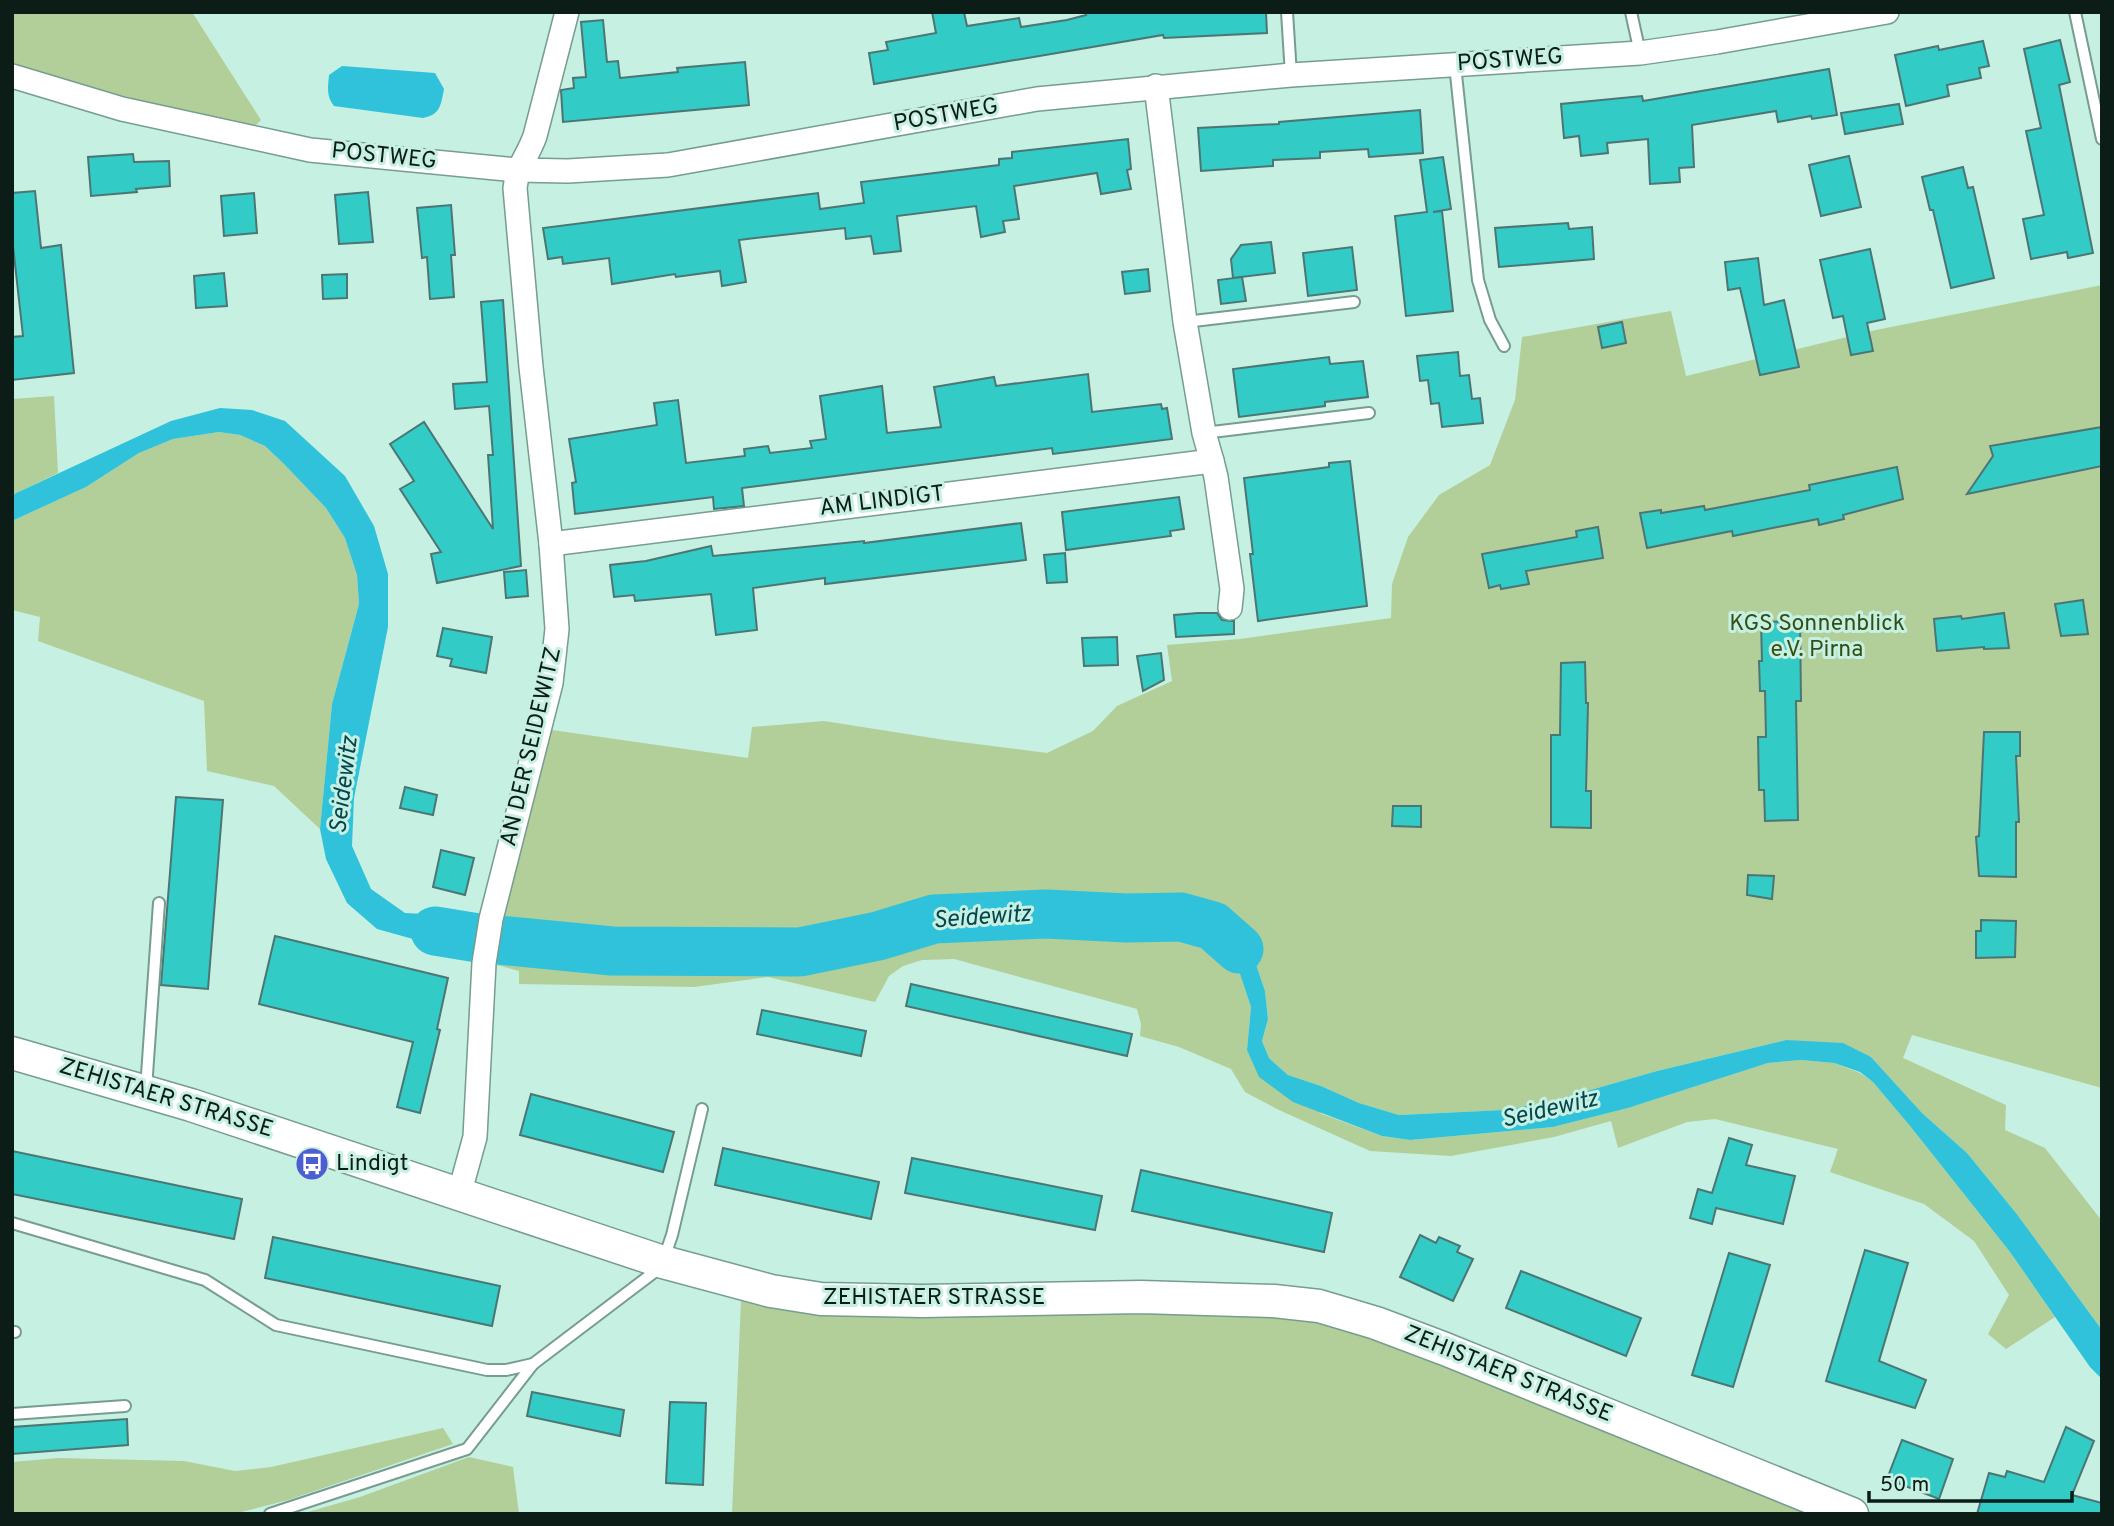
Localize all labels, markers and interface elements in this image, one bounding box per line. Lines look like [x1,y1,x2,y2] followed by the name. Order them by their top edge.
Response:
[1456,43,1564,79] street label: POSTWEG
[891,93,1001,139] street label: POSTWEG
[330,137,438,177] street label: POSTWEG
[818,480,946,524] street label: AM LINDIGT
[1729,610,1905,665] park label: KGS Sonnenblick e.V. Pirna
[495,645,569,849] street label: AN DER SEIDEWITZ
[324,733,366,836] water label: Seidewitz
[932,900,1033,936] water label: Seidewitz
[55,1053,277,1145] street label: ZEHISTAER STRASSE
[1499,1084,1602,1136] water label: Seidewitz
[293,1145,331,1183] bus stop icon: Lindigt
[336,1150,408,1179] place label: Lindigt
[823,1284,1045,1313] street label: ZEHISTAER STRASSE
[1399,1320,1617,1430] street label: ZEHISTAER STRASSE
[1869,1460,2072,1504] scale bar
[1880,1472,1929,1499] text: 50 m

